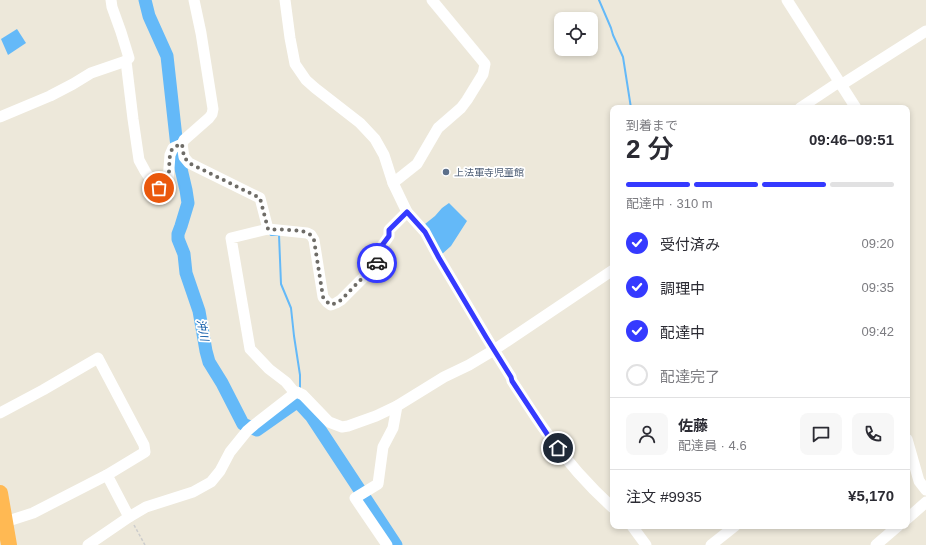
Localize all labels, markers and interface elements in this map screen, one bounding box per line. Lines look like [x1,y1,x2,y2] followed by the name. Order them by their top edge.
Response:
[554,12,598,56] map controls
[554,12,598,56] button: locate
[626,118,678,133] text: 到着まで
[809,131,894,148] text: 09:46–09:51
[626,134,674,164] text: 2 分
[441,167,451,177] marker: 上法軍寺児童館
[454,167,524,178] place label: 上法軍寺児童館
[142,171,176,205] pin
[148,177,170,199] icon: bag
[626,196,713,211] text: 配達中 · 310 m
[626,232,648,254] icon: check
[660,236,720,253] text: 受付済み
[861,236,894,251] text: 09:20
[357,243,397,283] courier
[366,252,388,274] icon: car
[626,276,648,298] icon: check
[660,280,705,297] text: 調理中
[861,280,894,295] text: 09:35
[195,318,211,343] water label: 沖川
[626,320,648,342] icon: check
[660,324,705,341] text: 配達中
[861,324,894,339] text: 09:42
[660,368,720,385] text: 配達完了
[626,413,668,455] button: person
[800,413,842,455] button: chat
[852,413,894,455] button: phone
[678,417,708,434] text: 佐藤
[541,431,575,465] pin
[547,437,569,459] icon: home
[678,438,747,453] text: 配達員 · 4.6
[848,487,894,504] text: ¥5,170
[626,488,702,505] text: 注文 #9935

